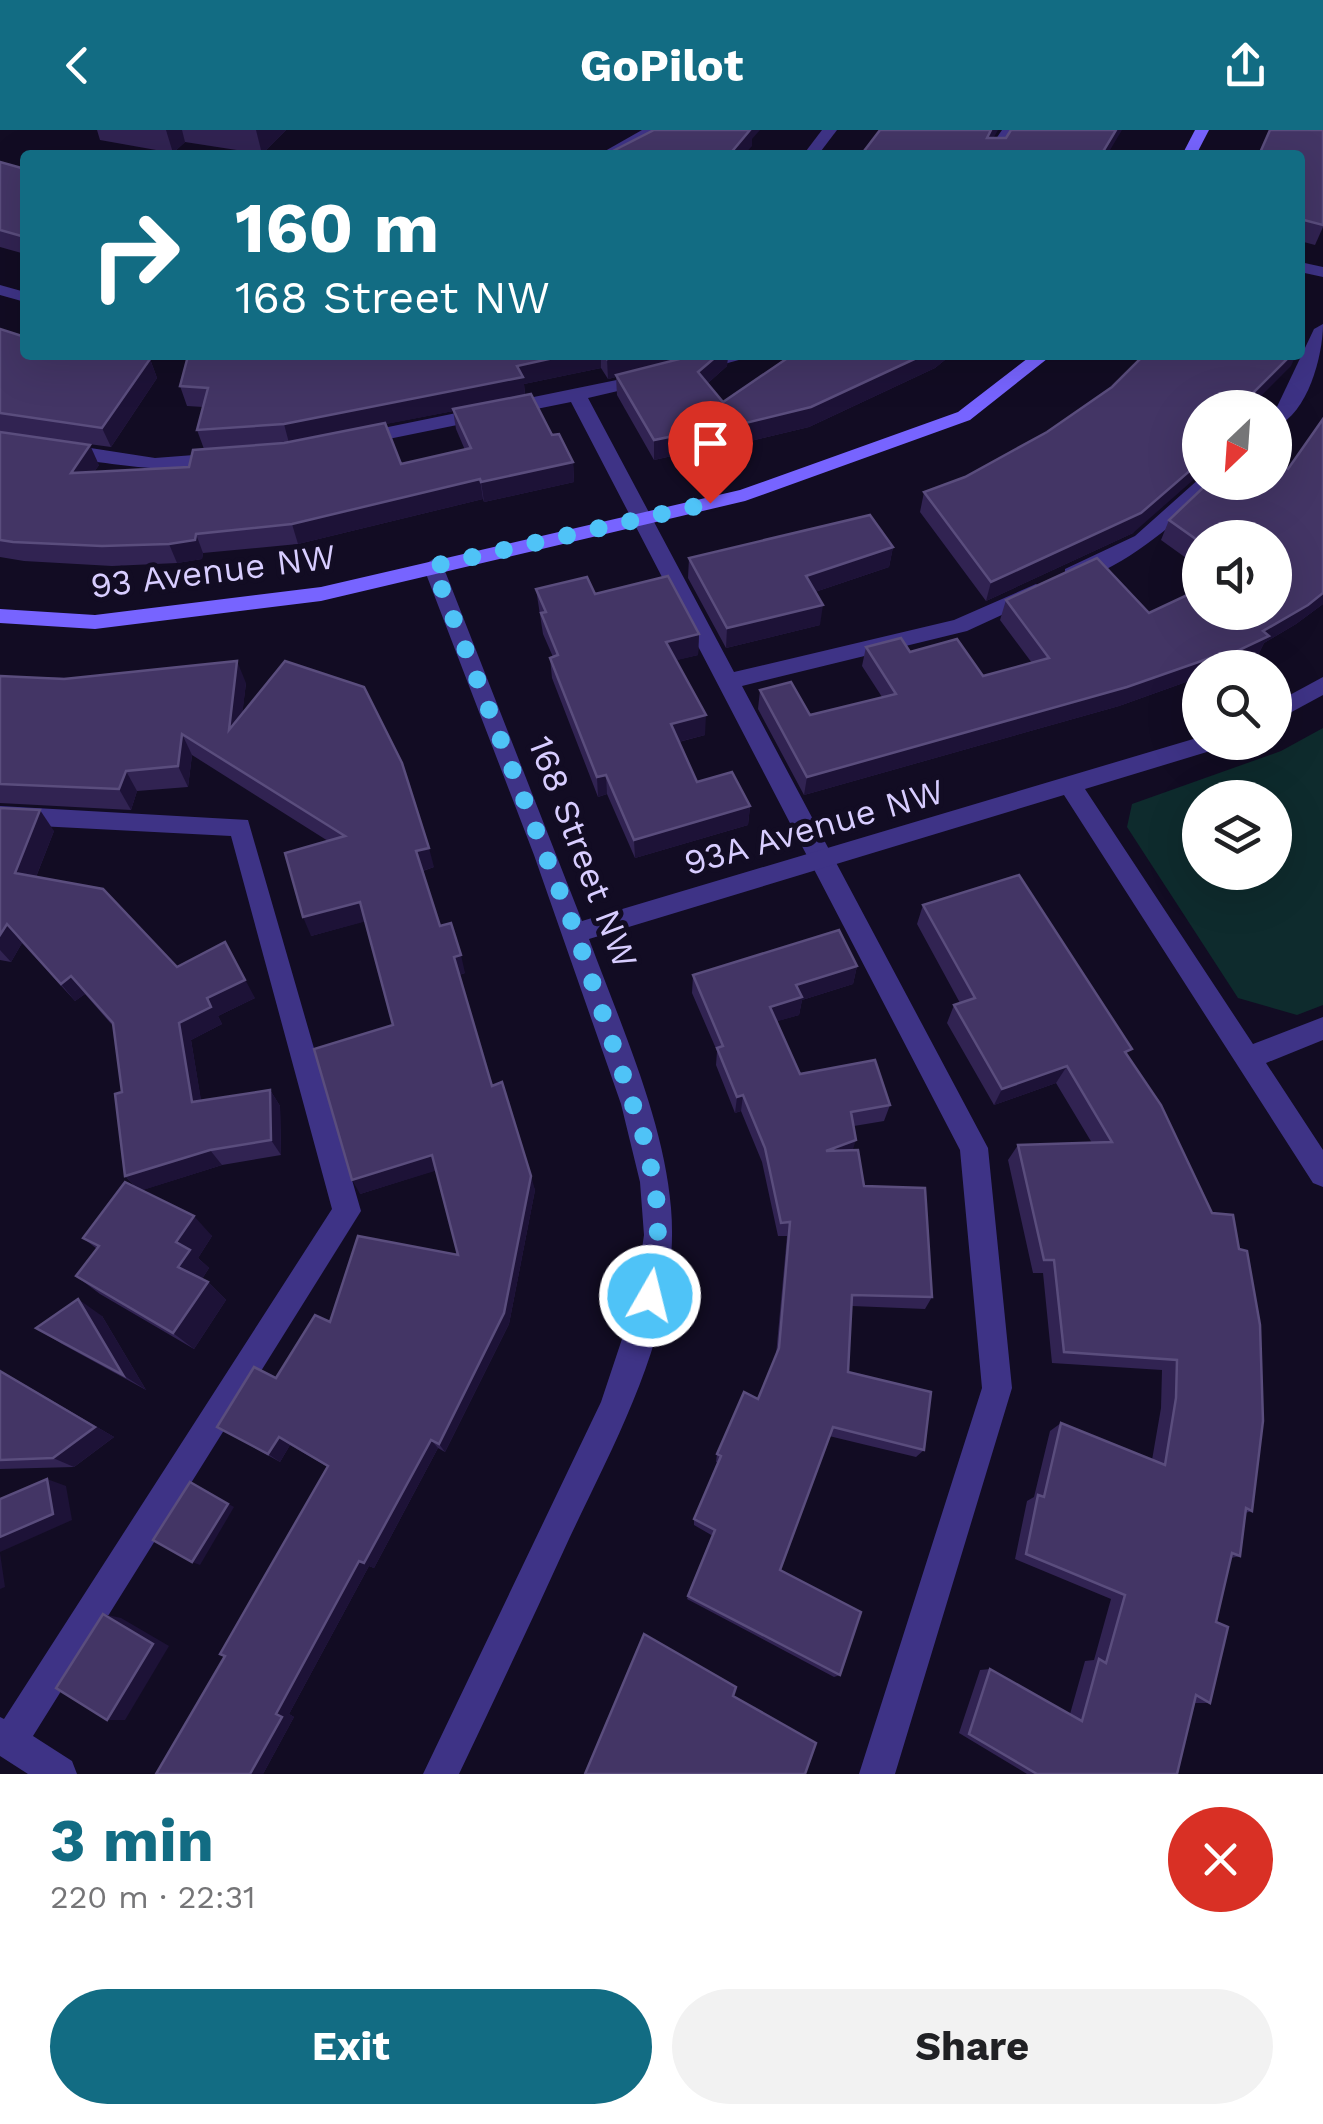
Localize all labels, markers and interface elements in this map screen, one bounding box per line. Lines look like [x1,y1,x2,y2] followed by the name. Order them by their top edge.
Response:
[50,38,105,93] icon: back
[1218,38,1273,93] icon: share
[580,39,743,92] text: GoPilot
[235,187,439,269] text: 160 m
[70,190,200,320] icon: right
[235,271,550,324] text: 168 Street NW
[1182,390,1292,500] north arrow
[1182,390,1292,890] map controls
[668,401,753,504] pin
[683,416,738,471] icon: arrive
[1182,520,1292,630] button: sound
[88,535,338,607] street label: 93 Avenue NW
[1182,650,1292,760] button: search
[519,730,647,974] street label: 168 Street NW
[679,770,949,884] street label: 93A Avenue NW
[1182,780,1292,890] button: layers
[598,1244,702,1348] position arrow
[50,1805,214,1876] text: 3 min
[1168,1807,1273,1912] button: close
[50,1878,256,1916] text: 220 m · 22:31
[50,1989,652,2104] button: Exit
[672,1989,1273,2104] button: Share

